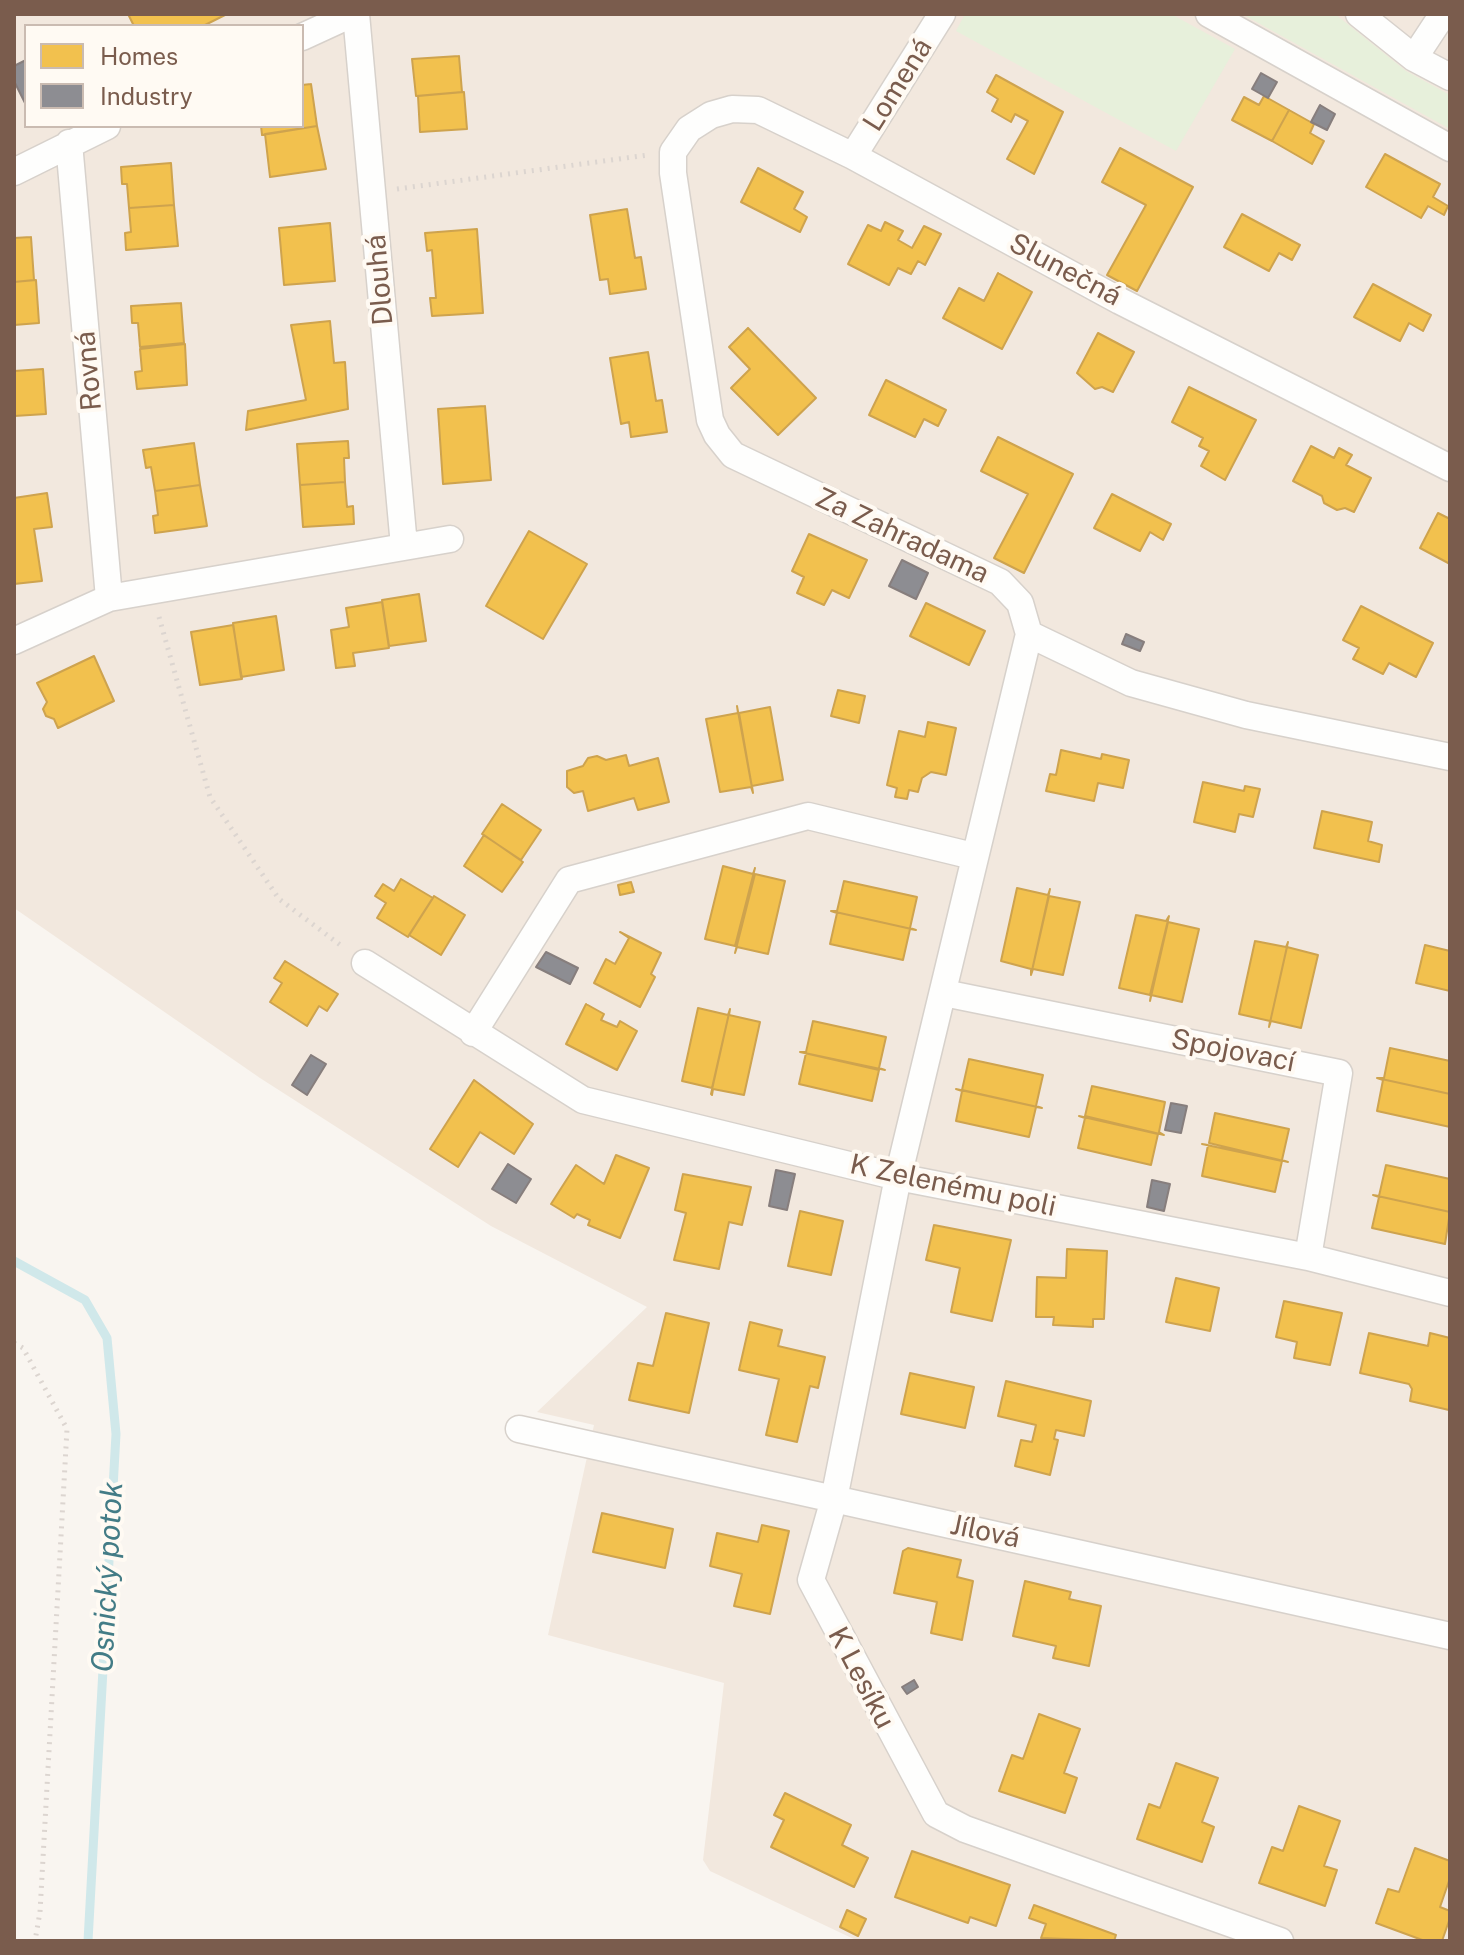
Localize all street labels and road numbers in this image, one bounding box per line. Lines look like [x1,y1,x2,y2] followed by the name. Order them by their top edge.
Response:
[856,32,940,138] street label: Lomená
[1003,227,1127,313] street label: Slunečná
[359,233,401,327] street label: Dlouhá
[69,330,109,412] street label: Rovná
[810,481,994,591] street label: Za Zahradama
[1168,1023,1298,1079] street label: Spojovací
[847,1148,1059,1224] street label: K Zelenému poli
[947,1508,1023,1556] street label: Jílová
[820,1622,902,1734] street label: K Lesíku

